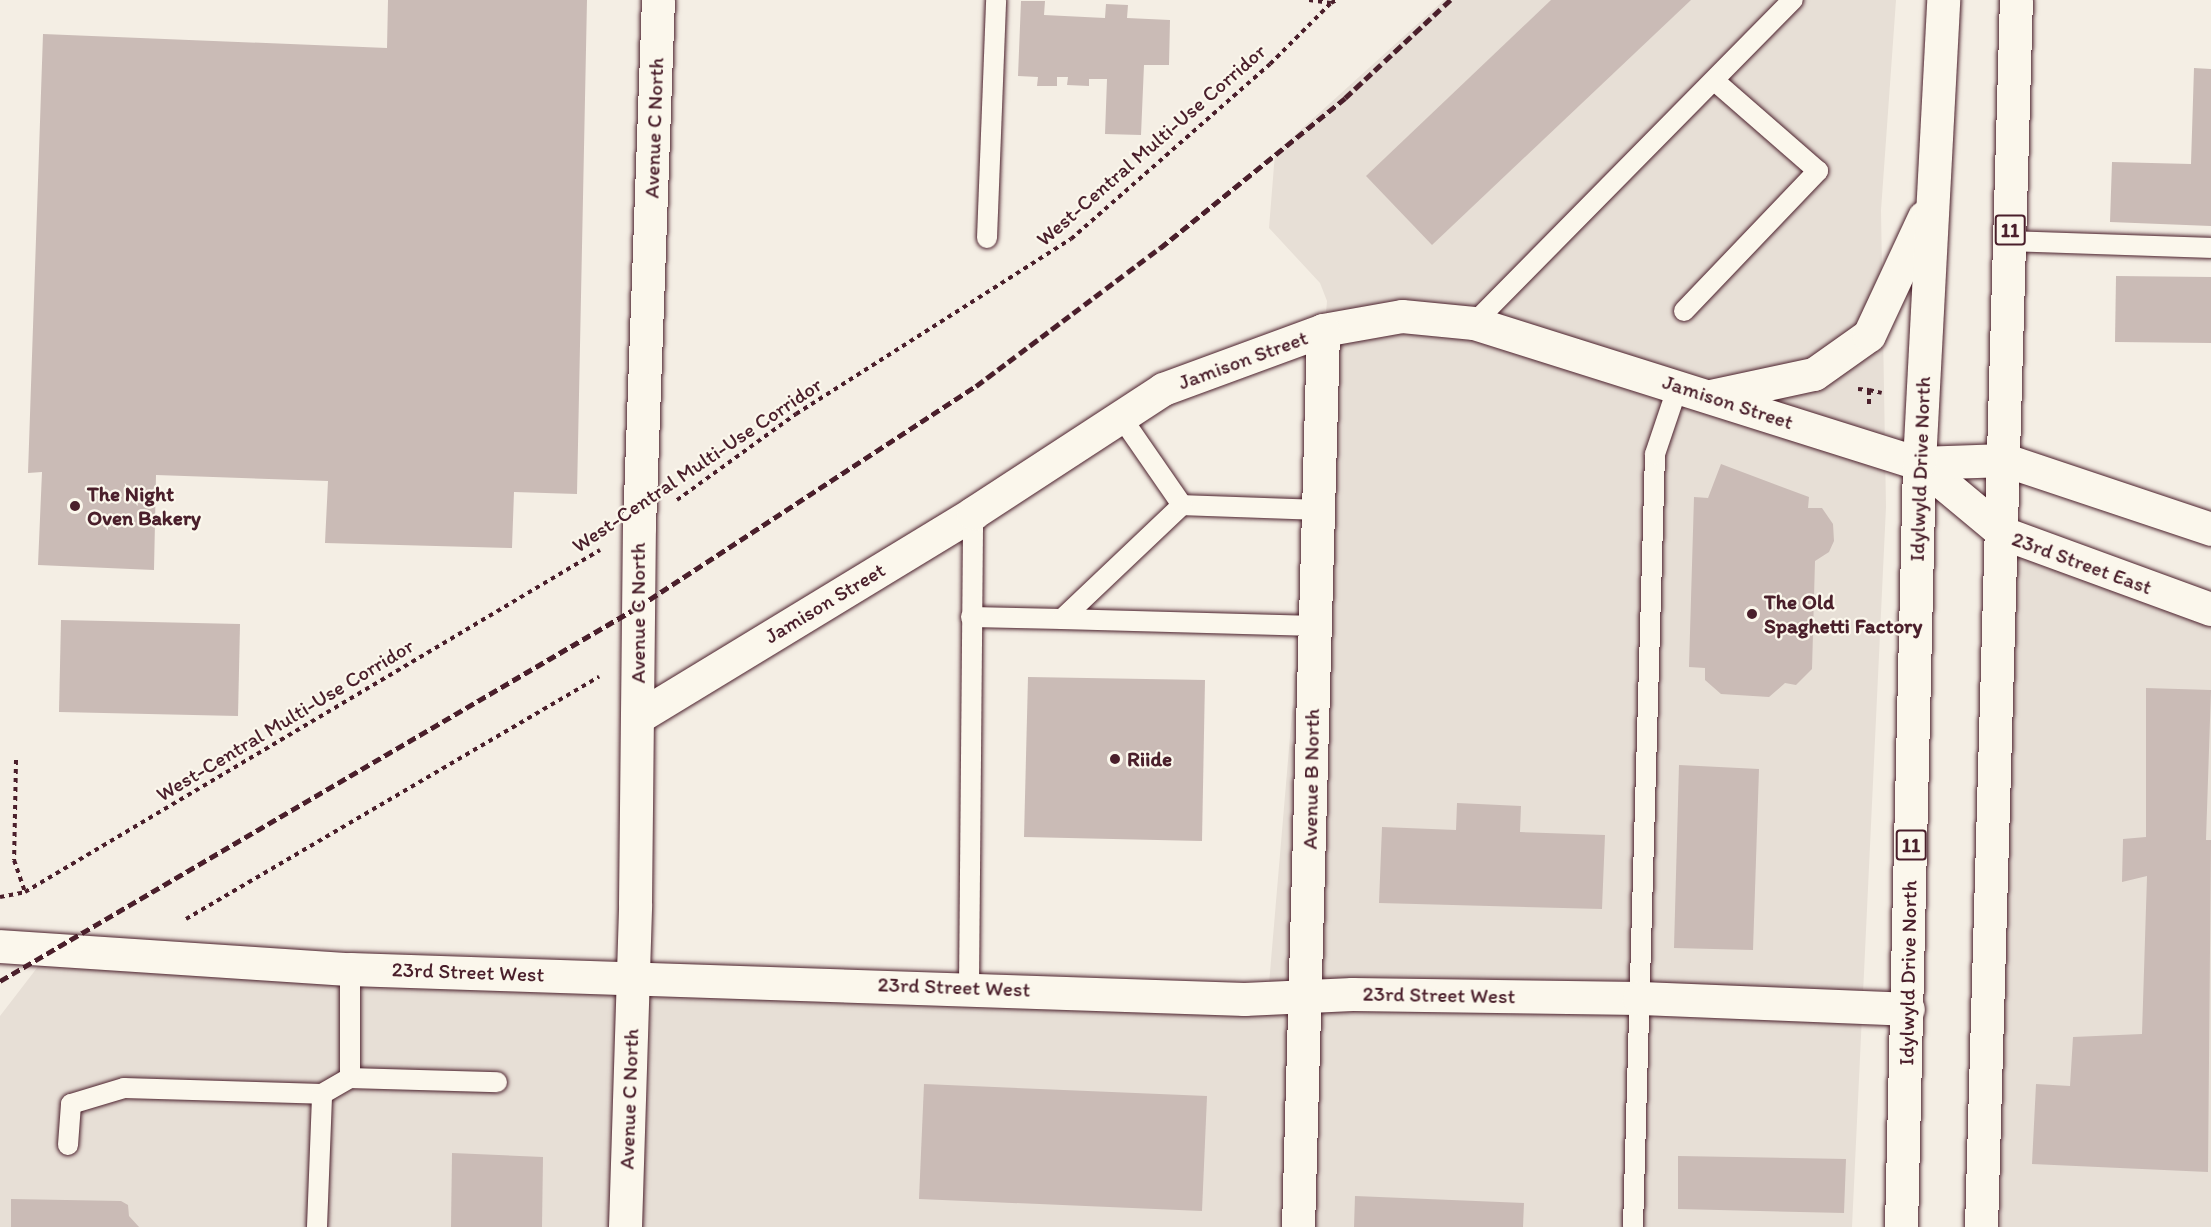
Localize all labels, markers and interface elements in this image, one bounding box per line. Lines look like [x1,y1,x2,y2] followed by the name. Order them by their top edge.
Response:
[1031,38,1271,252] street label: West-Central Multi-Use Corridor
[639,57,669,199] street label: Avenue C North
[1994,213,2026,247] road number: 11
[1175,325,1311,395] street label: Jamison Street
[1659,369,1797,435] street label: Jamison Street
[567,372,827,558] street label: West-Central Multi-Use Corridor
[1904,376,1936,562] street label: Idylwyld Drive North
[87,481,201,531] place label: The Night Oven Bakery
[68,499,82,513] marker: The Night Oven Bakery
[2009,526,2155,600] street label: 23rd Street East
[625,543,651,683] street label: Avenue C North
[760,557,890,649] street label: Jamison Street
[1764,589,1922,639] place label: The Old Spaghetti Factory
[1745,607,1759,621] marker: The Old Spaghetti Factory
[152,633,418,807] street label: West-Central Multi-Use Corridor
[1297,708,1325,850] street label: Avenue B North
[1127,746,1172,772] place label: Riide
[1108,752,1122,766] marker: Riide
[1894,828,1928,862] road number: 11
[1894,880,1922,1066] street label: Idylwyld Drive North
[392,957,544,987] street label: 23rd Street West
[878,972,1030,1002] street label: 23rd Street West
[1363,981,1515,1009] street label: 23rd Street West
[614,1028,644,1170] street label: Avenue C North

